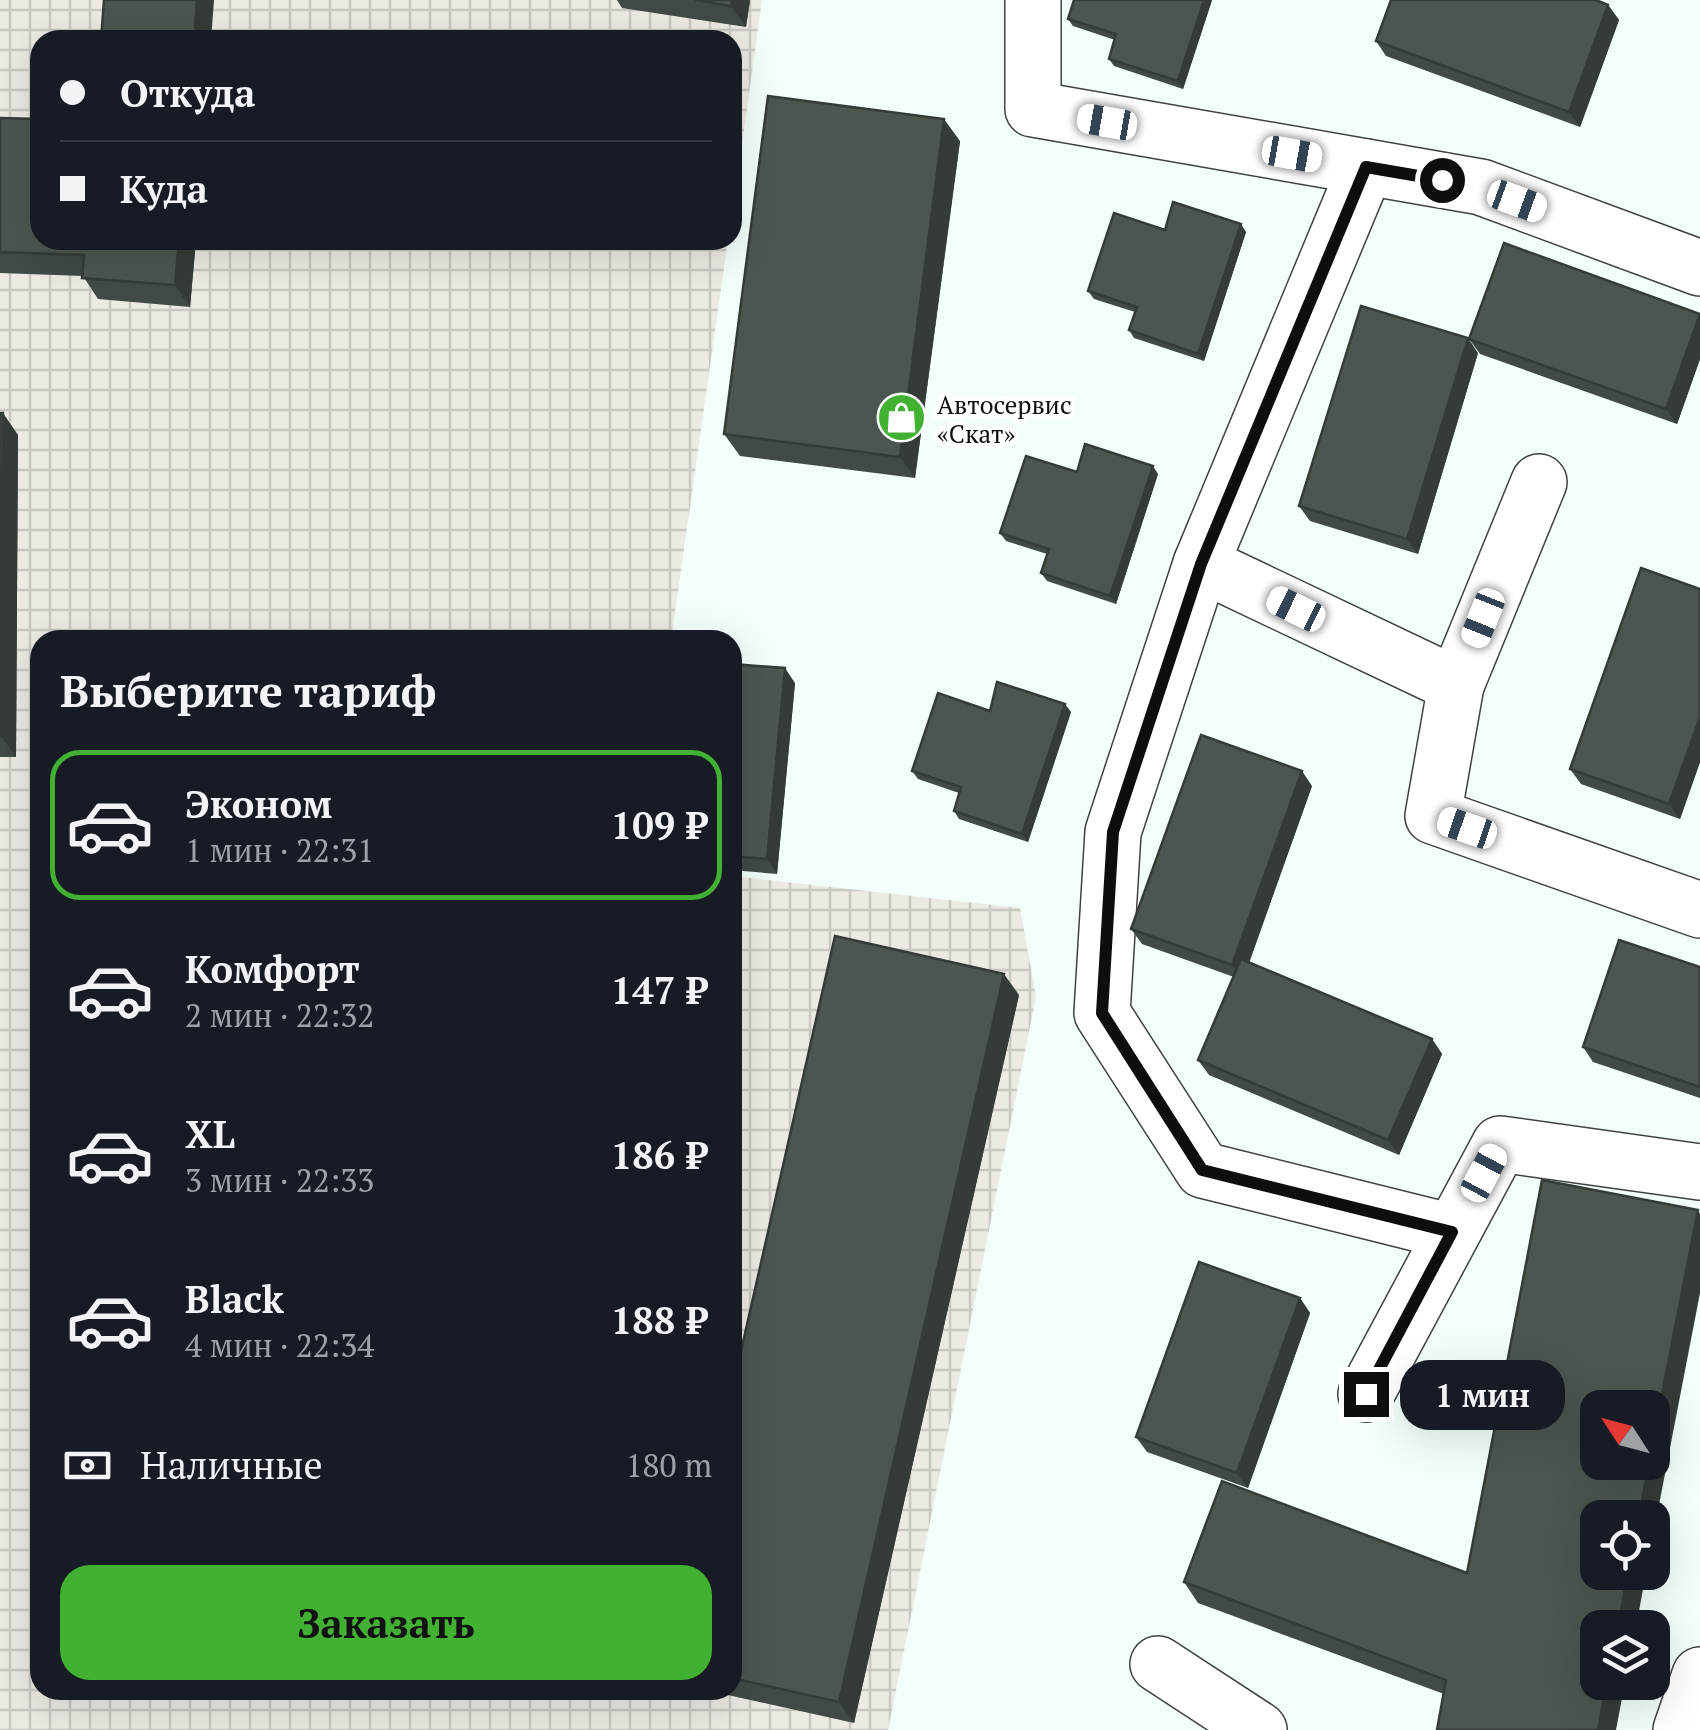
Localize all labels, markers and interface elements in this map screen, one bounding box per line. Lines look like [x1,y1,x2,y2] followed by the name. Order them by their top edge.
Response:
[120,68,255,118] text: Откуда
[1075,102,1139,142] car
[1260,134,1324,174] car
[1420,158,1465,203] route start
[120,164,208,214] text: Куда
[1484,177,1550,225] car
[937,388,1072,450] place label: Автосервис «Скат»
[876,392,928,444] shop icon: Автосервис «Скат»
[1262,582,1330,636] car
[1458,585,1508,651] car
[60,660,436,720] text: Выберите тариф
[185,779,332,829] text: Эконом
[65,780,155,870] icon: car
[611,800,707,850] text: 109 ₽
[1434,804,1500,852] car
[185,829,374,871] text: 1 мин · 22:31
[185,944,360,994] text: Комфорт
[65,945,155,1035] icon: car
[611,965,707,1015] text: 147 ₽
[185,994,374,1036] text: 2 мин · 22:32
[185,1109,235,1159] text: XL
[65,1110,155,1200] icon: car
[611,1130,707,1180] text: 186 ₽
[1457,1139,1511,1207] car
[185,1159,374,1201] text: 3 мин · 22:33
[185,1274,284,1324] text: Black
[65,1275,155,1365] icon: car
[611,1295,707,1345] text: 188 ₽
[185,1324,374,1366] text: 4 мин · 22:34
[1401,1359,1566,1429] callout: 1 мин
[1344,1372,1389,1417] route end
[1435,1374,1530,1416] text: 1 мин
[1580,1390,1670,1480] north arrow
[1580,1390,1670,1700] map controls
[60,1438,115,1493] icon: cash
[140,1440,323,1490] text: Наличные
[625,1444,712,1486] text: 180 m
[1580,1500,1670,1590] button: locate
[60,1565,712,1680] button: Заказать
[1580,1610,1670,1700] button: layers

